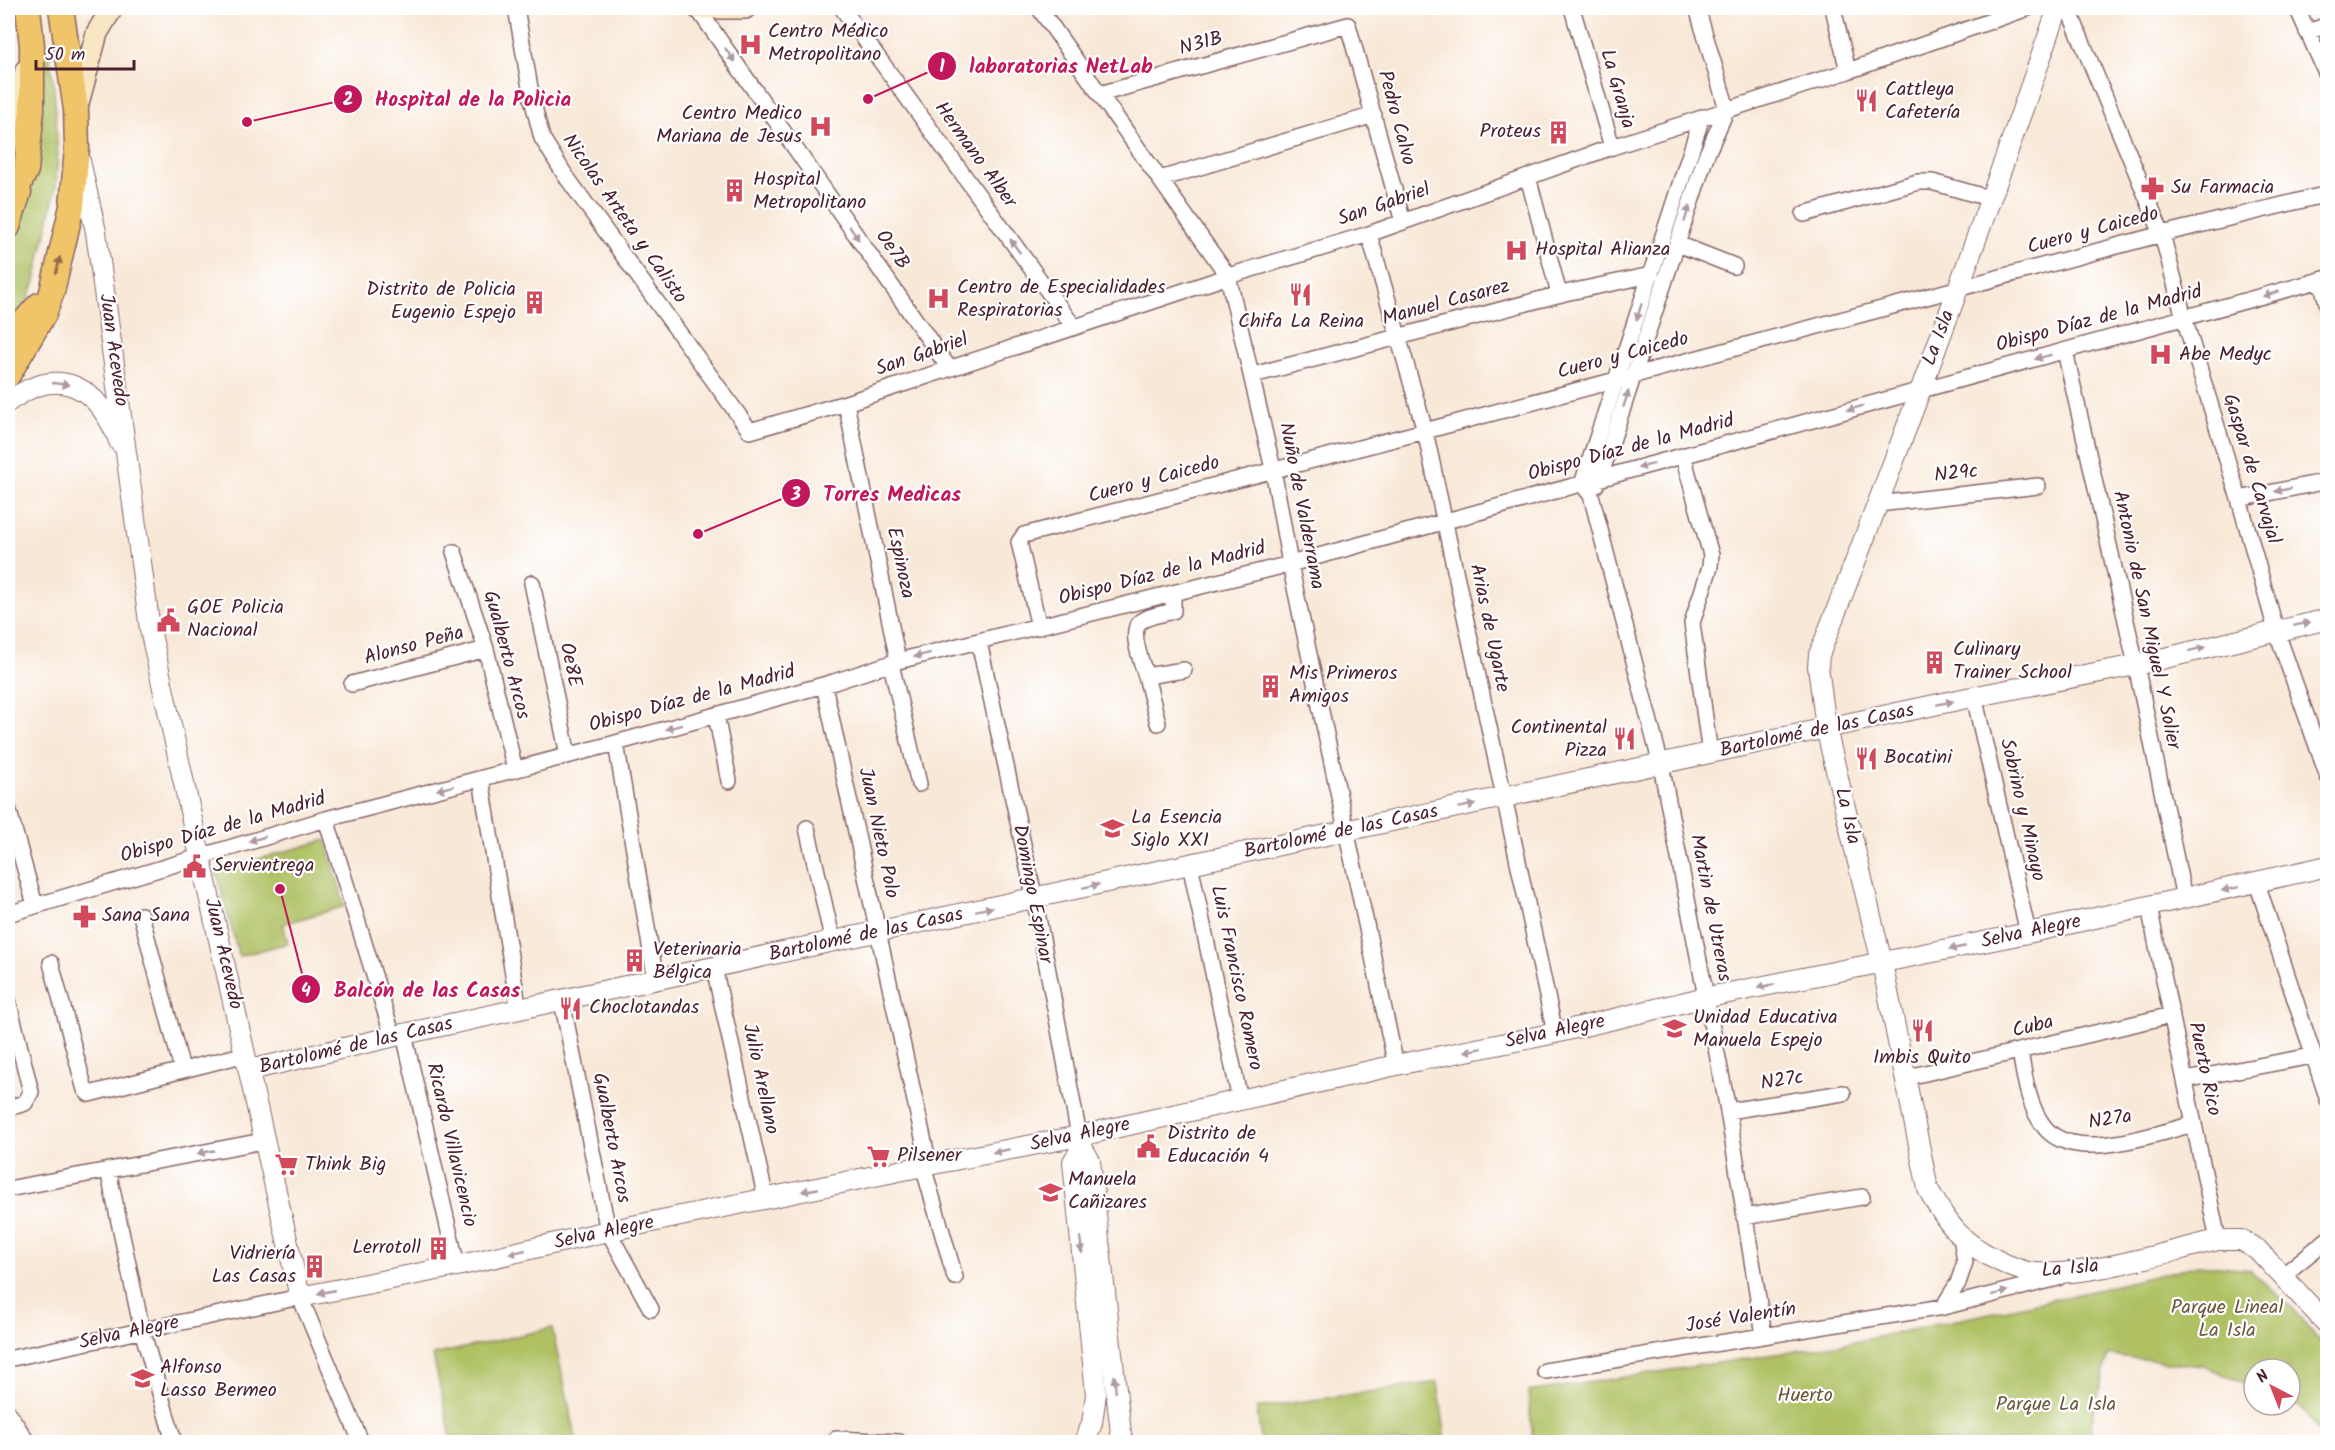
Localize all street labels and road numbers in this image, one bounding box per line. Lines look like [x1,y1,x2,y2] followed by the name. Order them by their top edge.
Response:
[1176,23,1226,65] street label: N31B
[1590,45,1644,133] street label: La Granja
[1368,67,1424,169] street label: Pedro Calvo
[925,95,1026,216] street label: Hermano Alber
[553,127,695,311] street label: Nicolas Arteta y Calisto
[1333,174,1435,236] street label: San Gabriel
[2024,198,2162,264] street label: Cuero y Caicedo
[866,223,918,277] street label: Oe7B
[1379,271,1514,335] street label: Manuel Casarez
[1992,276,2207,362] street label: Obispo Díaz de la Madrid
[89,292,137,408] street label: Juan Acevedo
[1914,306,1964,370] street label: La Isla
[1554,323,1692,389] street label: Cuero y Caicedo
[871,324,973,386] street label: San Gabriel
[2213,390,2289,548] street label: Gaspar de Carvajal
[1524,405,1739,491] street label: Obispo Díaz de la Madrid
[1269,420,1333,592] street label: Nuño de Valderrama
[1085,447,1223,513] street label: Cuero y Caicedo
[1933,456,1980,492] street label: N29c
[2103,488,2189,754] street label: Antonio de San Miguel Y Solier
[877,524,923,602] street label: Espinoza
[1055,533,1270,615] street label: Obispo Díaz de la Madrid
[1460,561,1518,695] street label: Arias de Ugarte
[473,587,539,724] street label: Gualberto Arcos
[360,617,468,675] street label: Alonso Peña
[550,640,591,692] street label: Oe8E
[585,656,800,742] street label: Obispo Díaz de la Madrid
[1717,695,1918,767] street label: Bartolomé de las Casas
[1990,735,2054,885] street label: Sobrino y Minayo
[849,765,907,901] street label: Juan Nieto Polo
[117,783,330,873] street label: Obispo Díaz de la Madrid
[1825,784,1869,848] street label: La Isla
[1241,796,1442,868] street label: Bartolomé de las Casas
[1003,822,1061,968] street label: Domingo Espinar
[1680,831,1740,985] street label: Martin de Utreras
[1201,882,1271,1074] street label: Luis Francisco Romero
[195,895,251,1013] street label: Juan Acevedo
[766,899,967,971] street label: Bartolomé de las Casas
[1978,906,2084,958] street label: Selva Alegre
[1502,1006,1608,1058] street label: Selva Alegre
[2009,1006,2057,1048] street label: Cuba
[256,1008,456,1084] street label: Bartolomé de las Casas
[2178,1019,2230,1119] street label: Puerto Rico
[733,1021,787,1137] street label: Julio Arellano
[417,1060,485,1230] street label: Ricardo Villavicencio
[1758,1062,1806,1100] street label: N27c
[583,1070,639,1206] street label: Gualberto Arcos
[2086,1101,2134,1139] street label: N27a
[1027,1109,1133,1161] street label: Selva Alegre
[551,1207,657,1259] street label: Selva Alegre
[2040,1251,2100,1287] street label: La Isla
[1683,1293,1799,1343] street label: José Valentín
[76,1307,182,1359] street label: Selva Alegre

